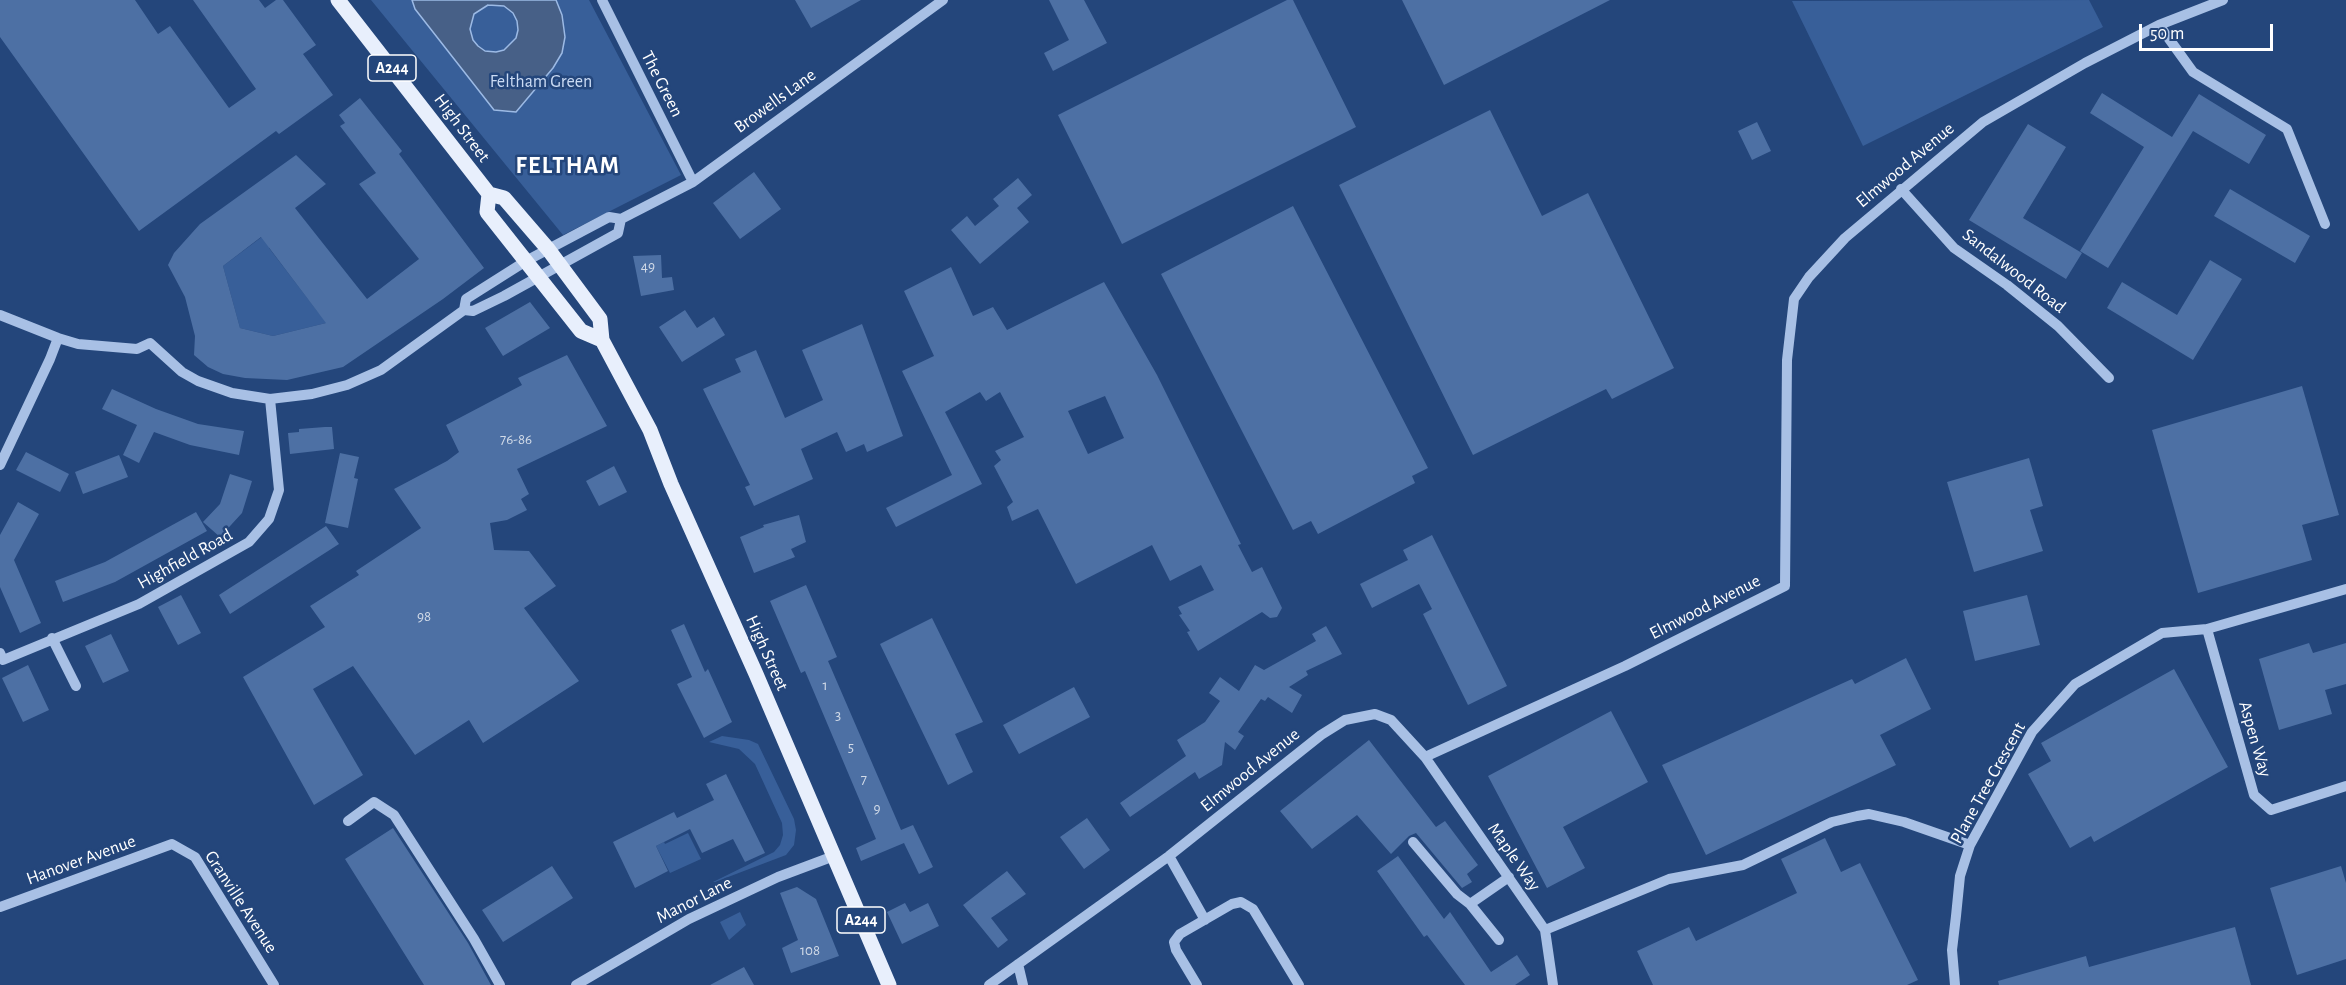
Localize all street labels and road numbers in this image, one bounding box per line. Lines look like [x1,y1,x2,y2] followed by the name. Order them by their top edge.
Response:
[636,47,688,121] street label: The Green
[368,55,416,81] road number: A244
[730,64,820,138] street label: Browells Lane
[429,90,495,166] street label: High Street
[1852,118,1958,212] street label: Elmwood Avenue
[1958,224,2070,318] street label: Sandalwood Road
[134,524,236,594] street label: Highfield Road
[1646,570,1764,644] street label: Elmwood Avenue
[741,612,793,694] street label: High Street
[2234,699,2276,779] street label: Aspen Way
[1946,718,2030,848] street label: Plane Tree Crescent
[1196,723,1304,817] street label: Elmwood Avenue
[1483,819,1545,895] street label: Maple Way
[23,830,139,890] street label: Hanover Avenue
[200,847,282,957] street label: Granville Avenue
[653,872,735,928] street label: Manor Lane
[837,907,885,933] road number: A244

